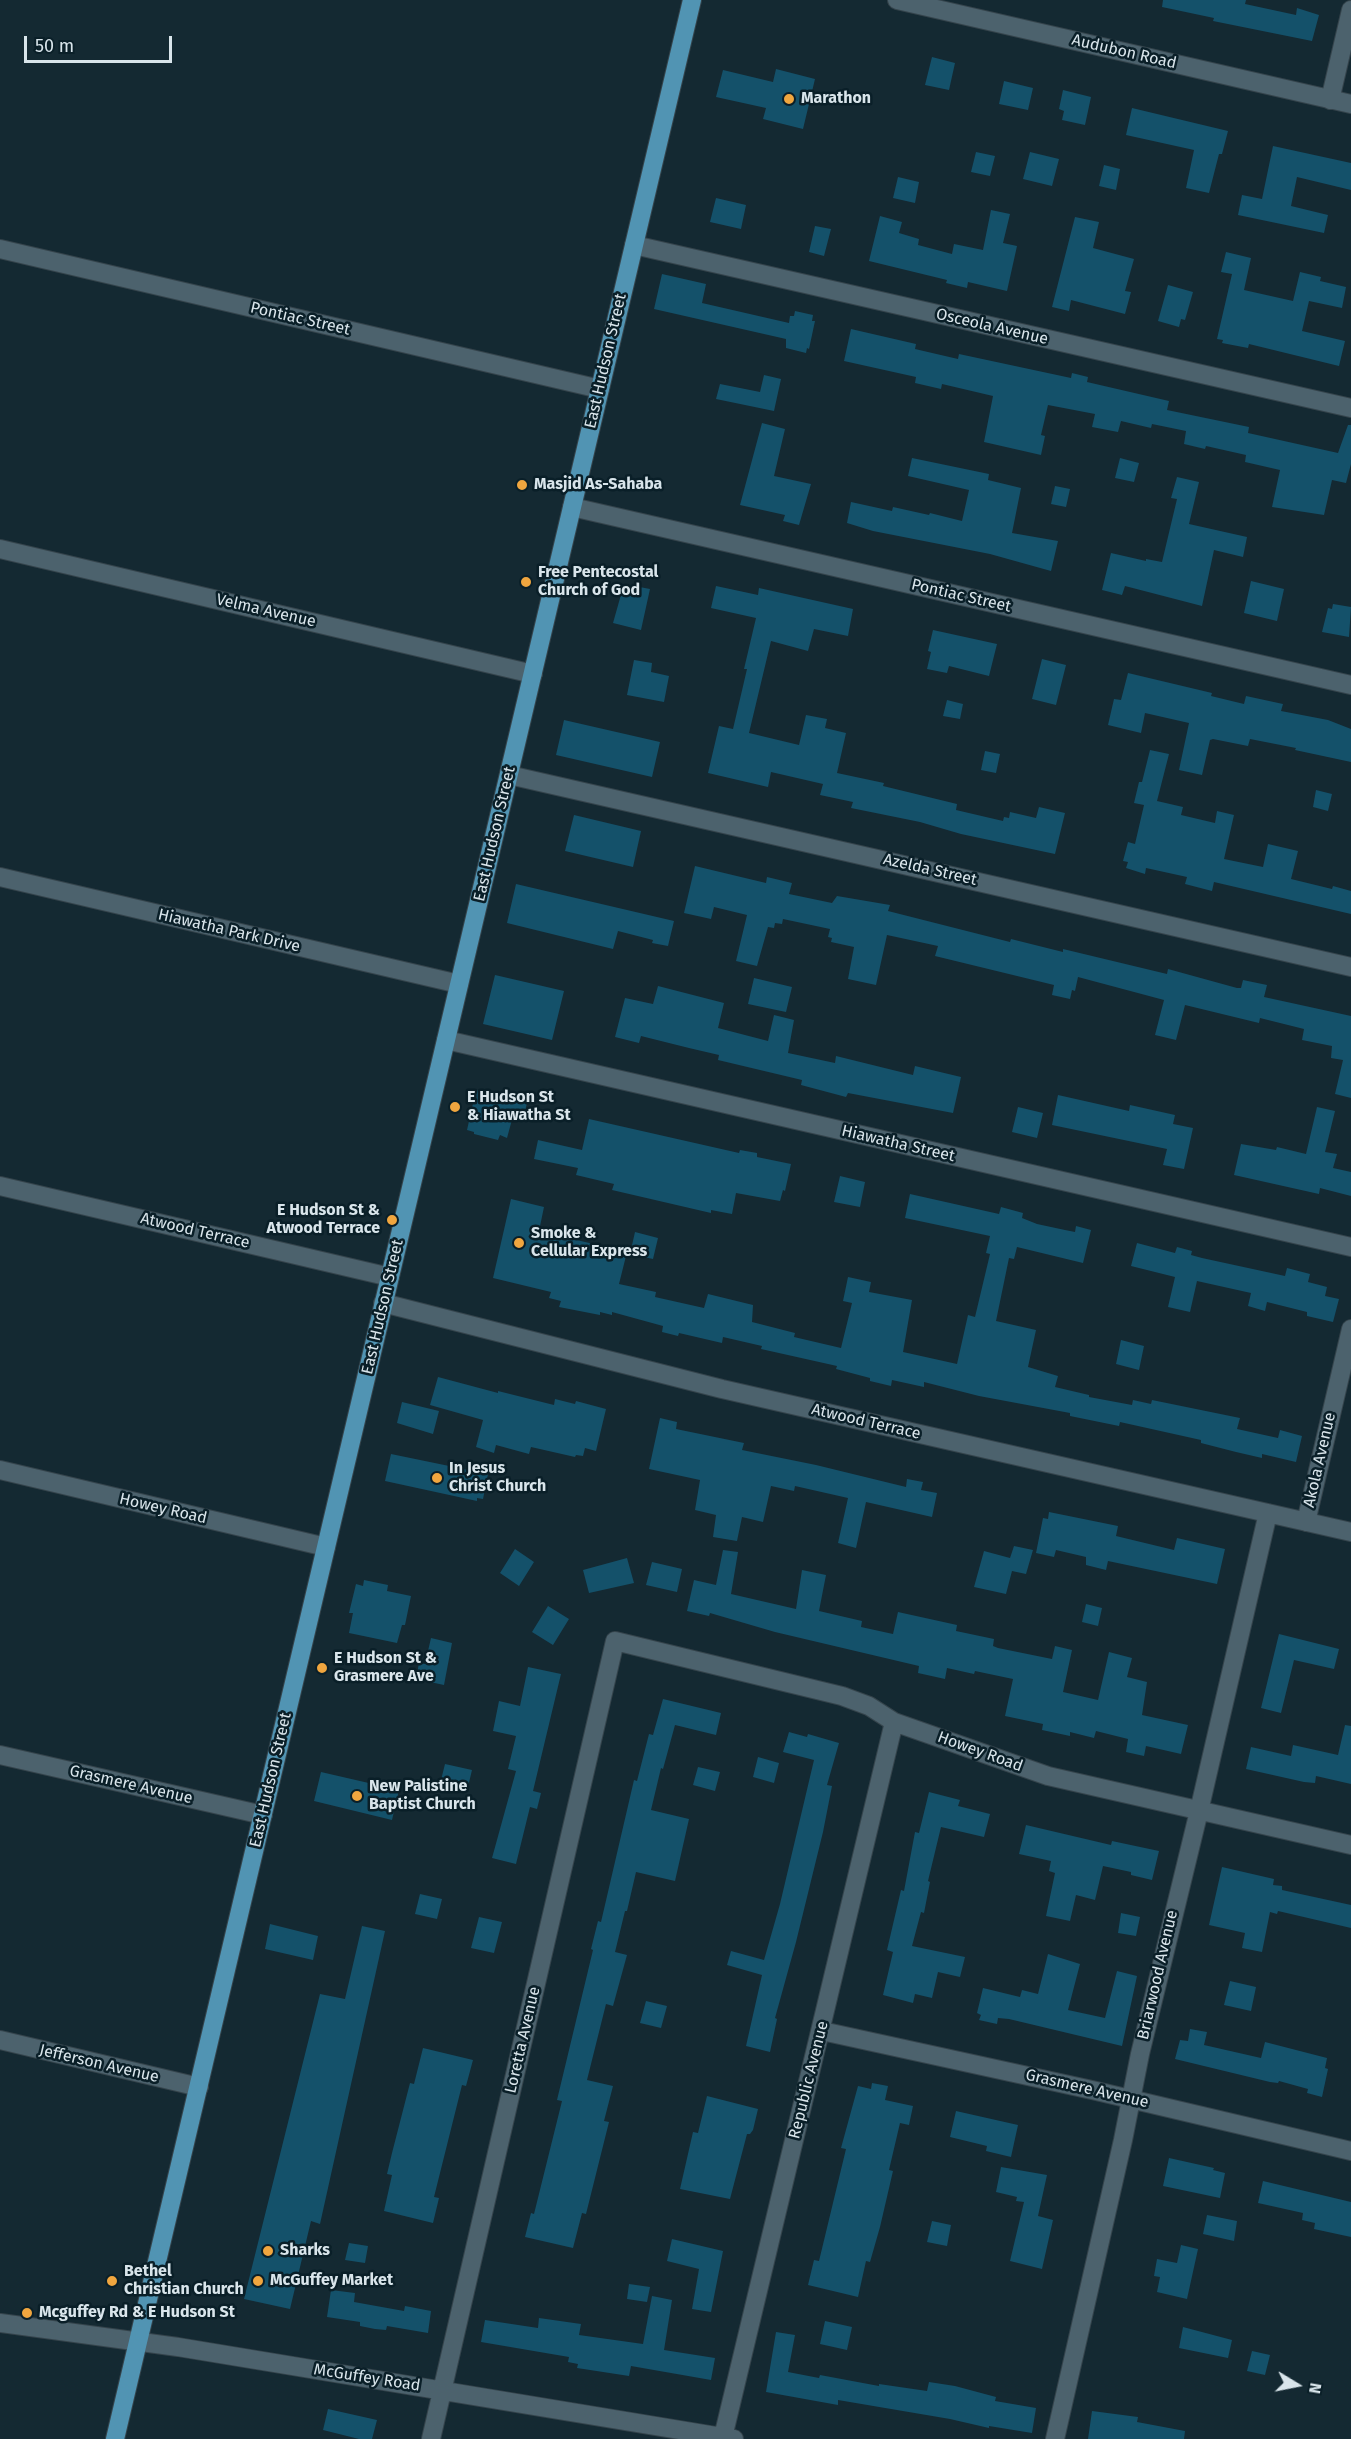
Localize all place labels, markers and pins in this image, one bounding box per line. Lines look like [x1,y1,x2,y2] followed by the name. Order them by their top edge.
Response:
[801,89,871,109] place label: Marathon
[782,92,796,106] marker: Marathon
[534,475,662,495] place label: Masjid As-Sahaba
[515,478,529,492] marker: Masjid As-Sahaba
[538,563,658,601] place label: Free Pentecostal Church of God
[519,575,533,589] marker: Free Pentecostal Church of God
[467,1088,571,1126] place label: E Hudson St & Hiawatha St
[448,1100,462,1114] marker: E Hudson St & Hiawatha St
[267,1201,380,1239] place label: E Hudson St & Atwood Terrace
[385,1213,399,1227] marker: E Hudson St & Atwood Terrace
[531,1224,647,1262] place label: Smoke & Cellular Express
[512,1236,526,1250] marker: Smoke & Cellular Express
[449,1459,546,1497] place label: In Jesus Christ Church
[430,1471,444,1485] marker: In Jesus Christ Church
[334,1649,437,1687] place label: E Hudson St & Grasmere Ave
[315,1661,329,1675] marker: E Hudson St & Grasmere Ave
[369,1777,476,1815] place label: New Palistine Baptist Church
[350,1789,364,1803] marker: New Palistine Baptist Church
[280,2241,330,2261] place label: Sharks
[261,2244,275,2258] marker: Sharks
[124,2262,244,2300] place label: Bethel Christian Church
[270,2271,393,2291] place label: McGuffey Market
[105,2274,119,2288] marker: Bethel Christian Church
[251,2274,265,2288] marker: McGuffey Market
[39,2303,235,2323] place label: Mcguffey Rd & E Hudson St
[20,2306,34,2320] marker: Mcguffey Rd & E Hudson St

